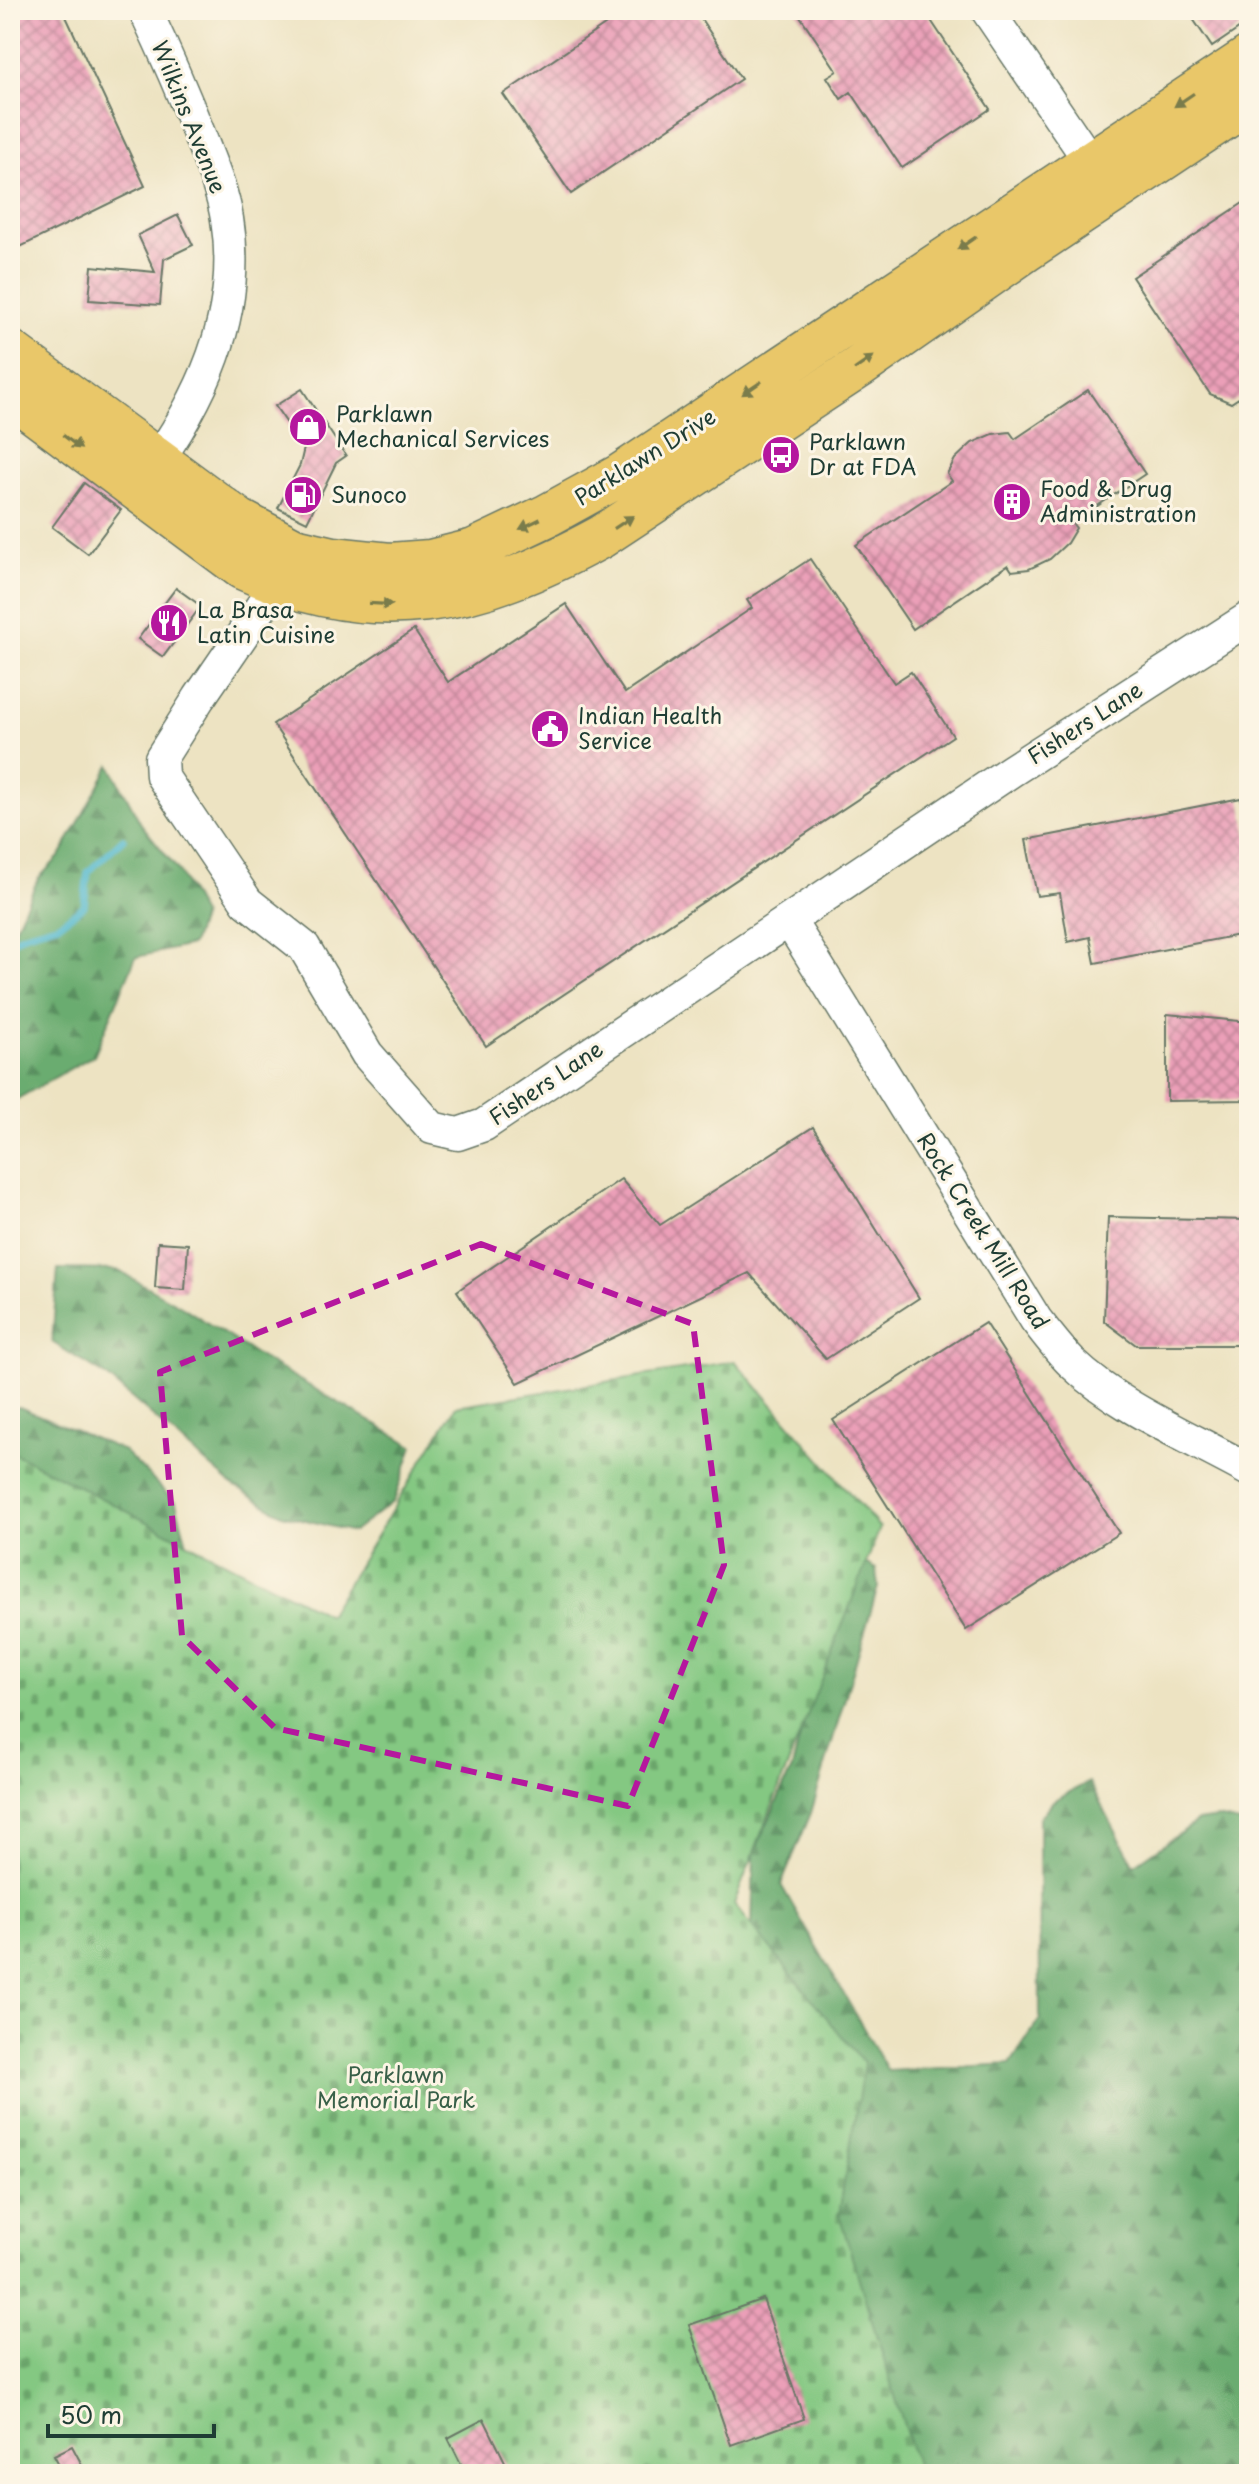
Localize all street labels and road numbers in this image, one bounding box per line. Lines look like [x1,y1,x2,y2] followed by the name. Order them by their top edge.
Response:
[145,35,236,198] street label: Wilkins Avenue
[567,399,721,512] street label: Parklawn Drive
[1020,672,1148,771] street label: Fishers Lane
[481,1031,609,1132] street label: Fishers Lane
[910,1125,1058,1335] street label: Rock Creek Mill Road

